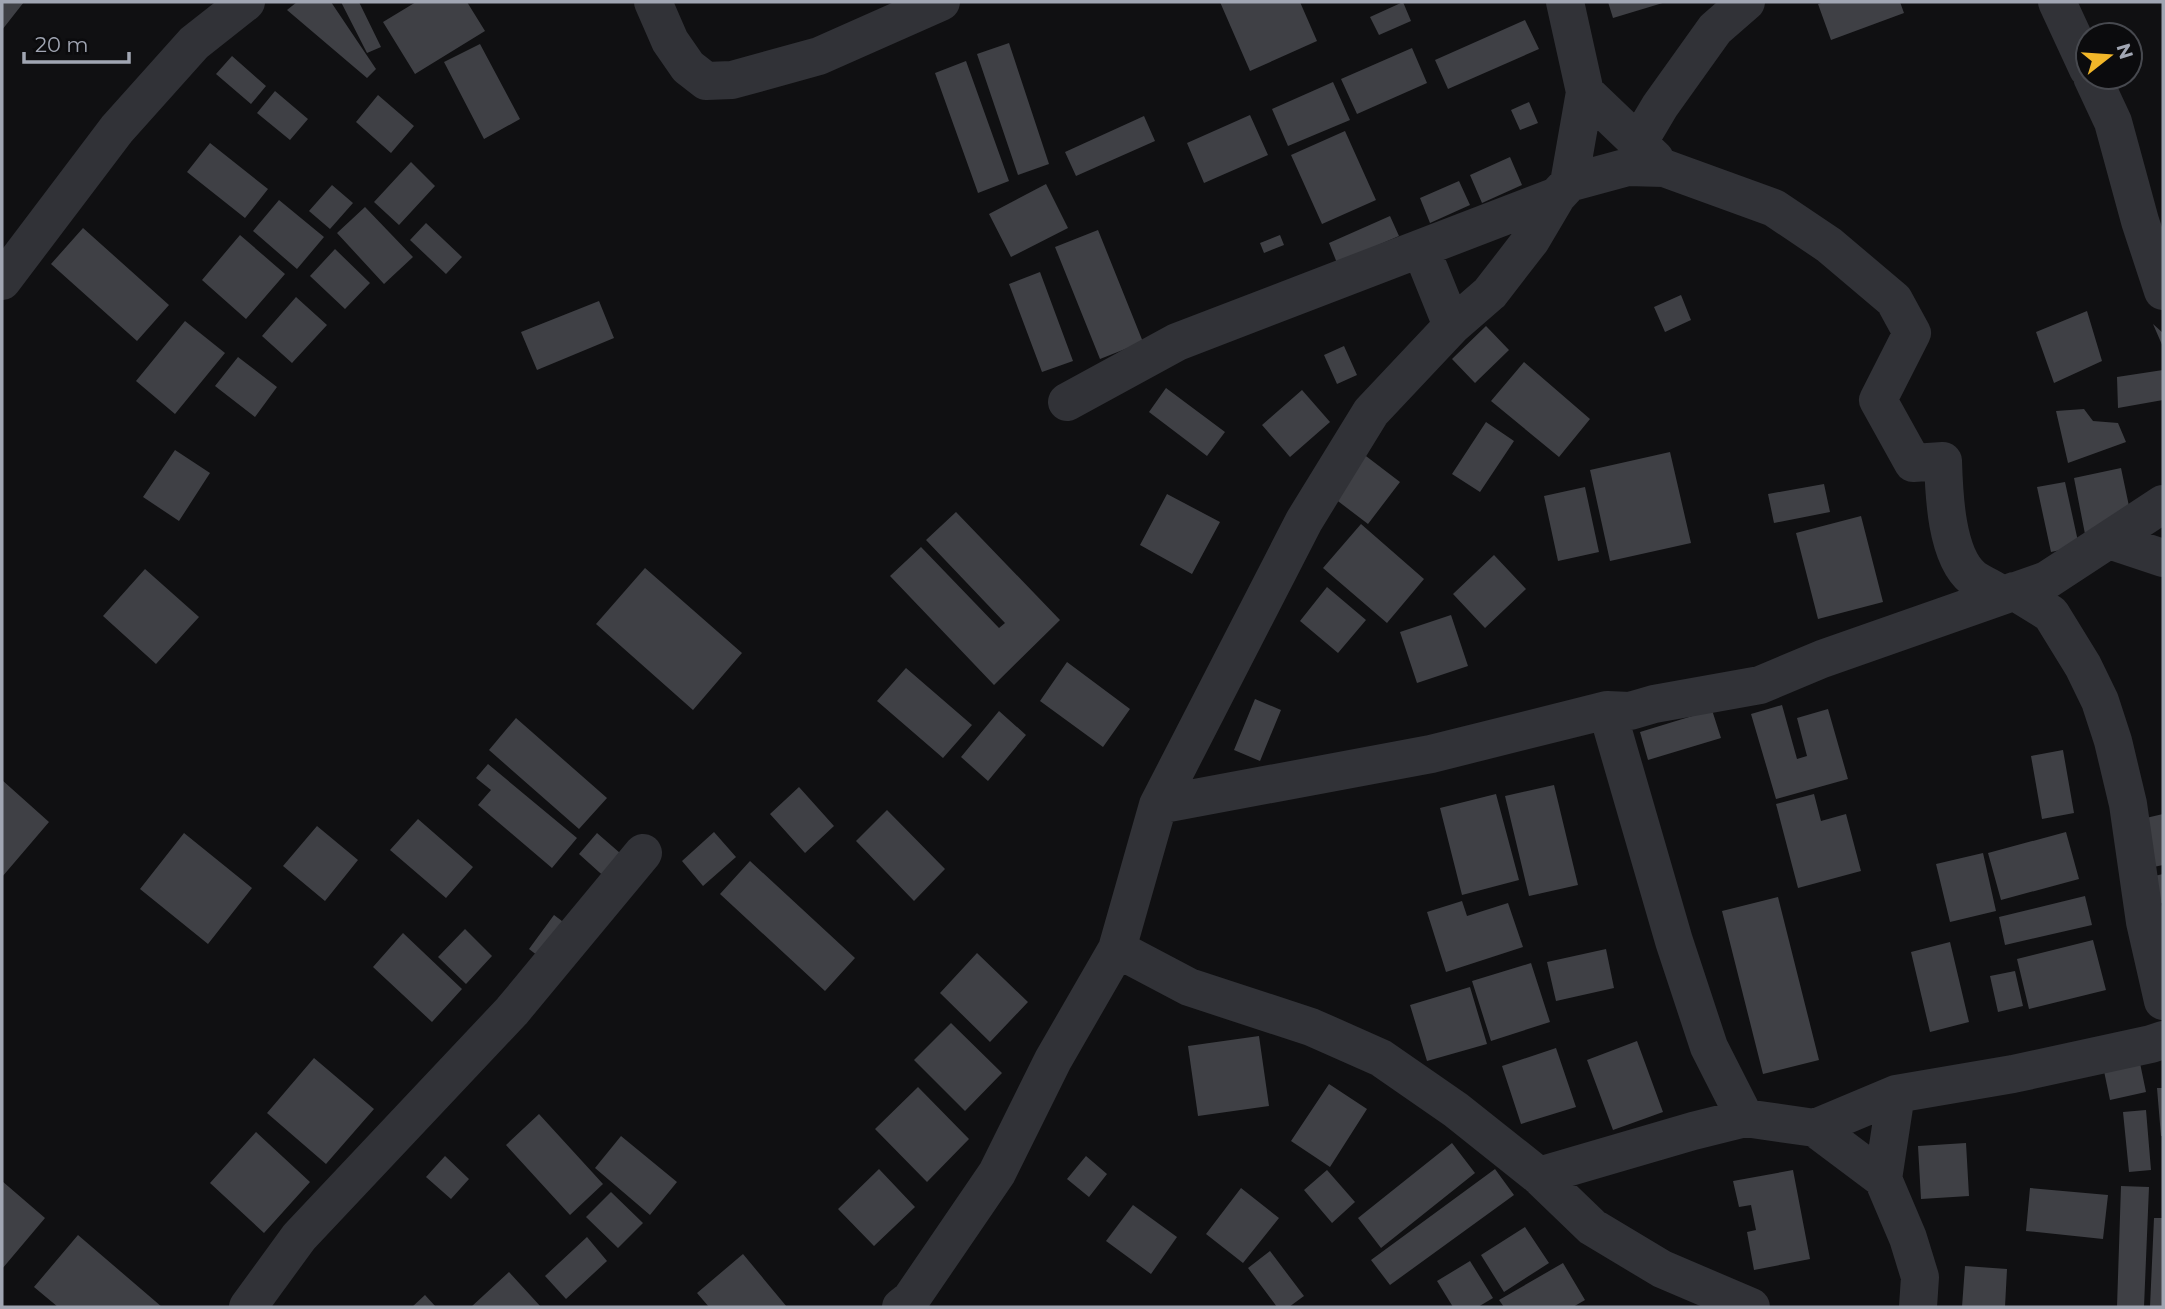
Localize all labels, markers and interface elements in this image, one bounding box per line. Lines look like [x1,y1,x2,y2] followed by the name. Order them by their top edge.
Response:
[24,21,130,65] scale bar
[2074,21,2144,91] north arrow
[35,32,89,57] text: 20 m
[2112,40,2138,62] text: N

